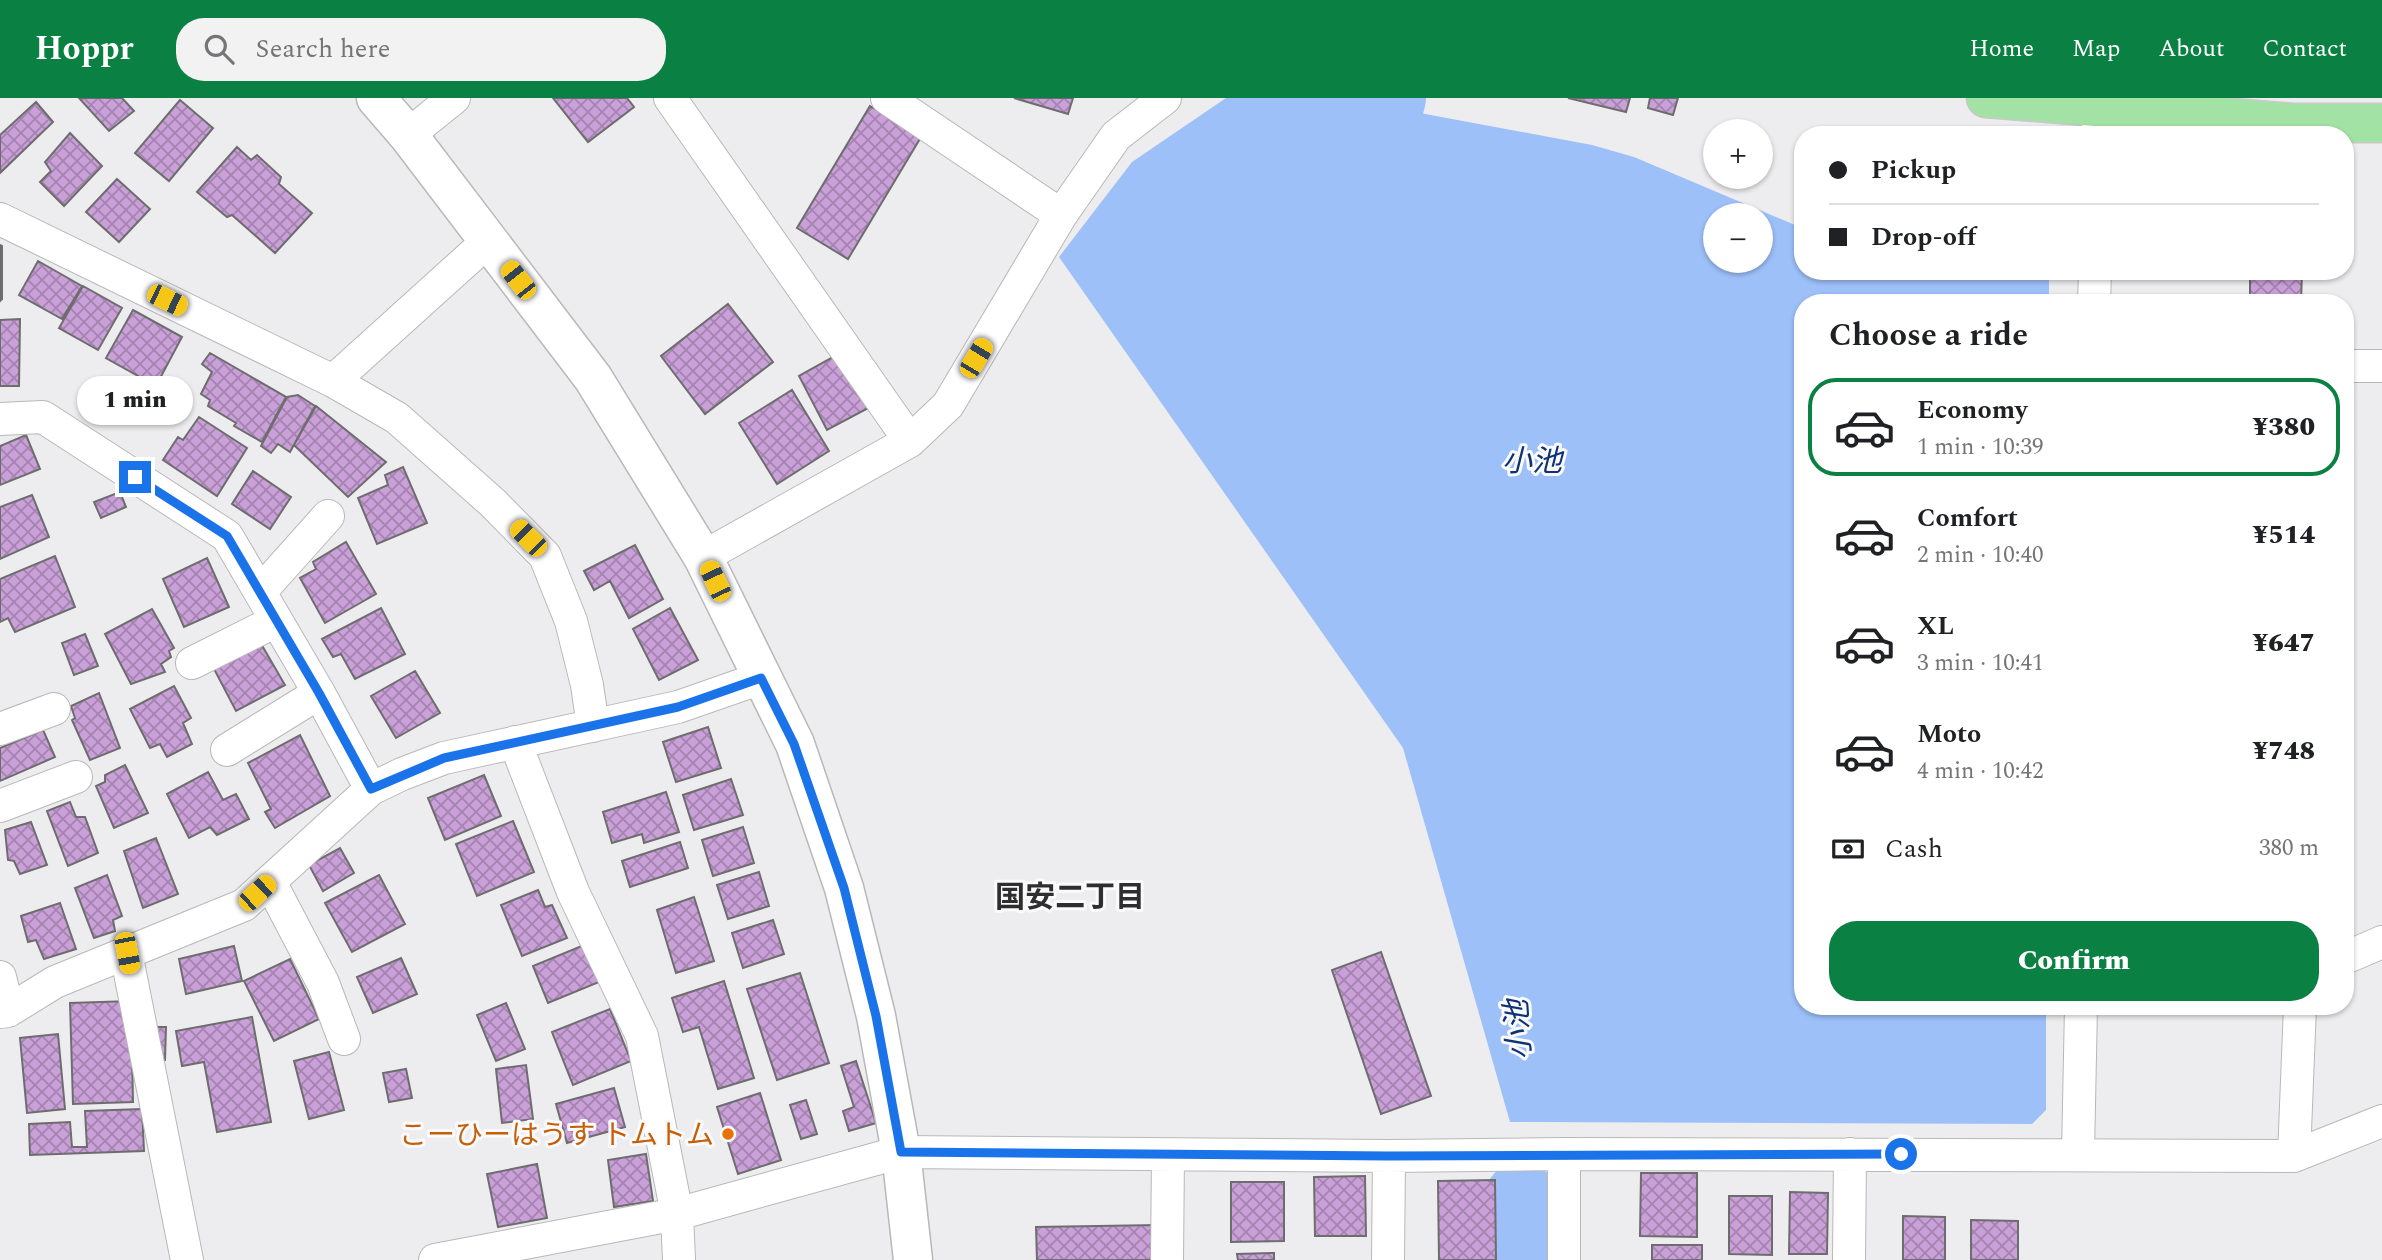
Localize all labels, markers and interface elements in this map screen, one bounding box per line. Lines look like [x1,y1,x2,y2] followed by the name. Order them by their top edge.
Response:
[176,18,666,81] search box
[35,24,134,74] text: Hoppr
[256,29,390,69] text: Search here
[200,30,238,68] icon: search
[1969,31,2034,67] text: Home
[2072,31,2120,67] text: Map
[2158,31,2224,67] text: About
[2262,31,2347,67] text: Contact
[1703,119,1773,273] map controls
[1703,119,1773,189] button: +
[1871,150,1956,190] text: Pickup
[1703,203,1773,273] button: −
[1871,217,1976,257] text: Drop-off
[497,257,540,303] car
[144,281,191,319] car
[1829,311,2028,360] text: Choose a ride
[957,335,996,381] car
[77,376,193,424] callout: 1 min
[103,383,167,418] text: 1 min
[1917,390,2027,430] text: Economy
[1833,396,1896,459] icon: car
[2253,407,2315,447] text: ¥380
[1917,430,2044,465] text: 1 min · 10:39
[1502,439,1565,485] water label: 小池
[119,461,151,493] route end
[1917,498,2018,538] text: Comfort
[1833,504,1896,567] icon: car
[2253,515,2315,555] text: ¥514
[506,516,551,560] car
[1917,538,2044,573] text: 2 min · 10:40
[697,558,734,604] car
[1917,606,1954,646] text: XL
[1833,612,1896,675] icon: car
[2253,623,2315,663] text: ¥647
[1917,646,2044,681] text: 3 min · 10:41
[1917,714,1981,754] text: Moto
[1833,720,1896,783] icon: car
[2253,731,2315,771] text: ¥748
[1917,754,2044,789] text: 4 min · 10:42
[1885,829,1943,869] text: Cash
[1829,830,1867,868] icon: cash
[2259,831,2319,866] text: 380 m
[235,871,280,915] car
[995,875,1145,921] district label: 国安二丁目
[1829,921,2319,1001] button: Confirm
[113,930,142,976] car
[1494,995,1544,1061] water label: 小池
[399,1114,714,1157] place label: こーひーはうす トムトム
[720,1126,736,1142] marker: こーひーはうす トムトム
[1885,1138,1917,1170] route start

